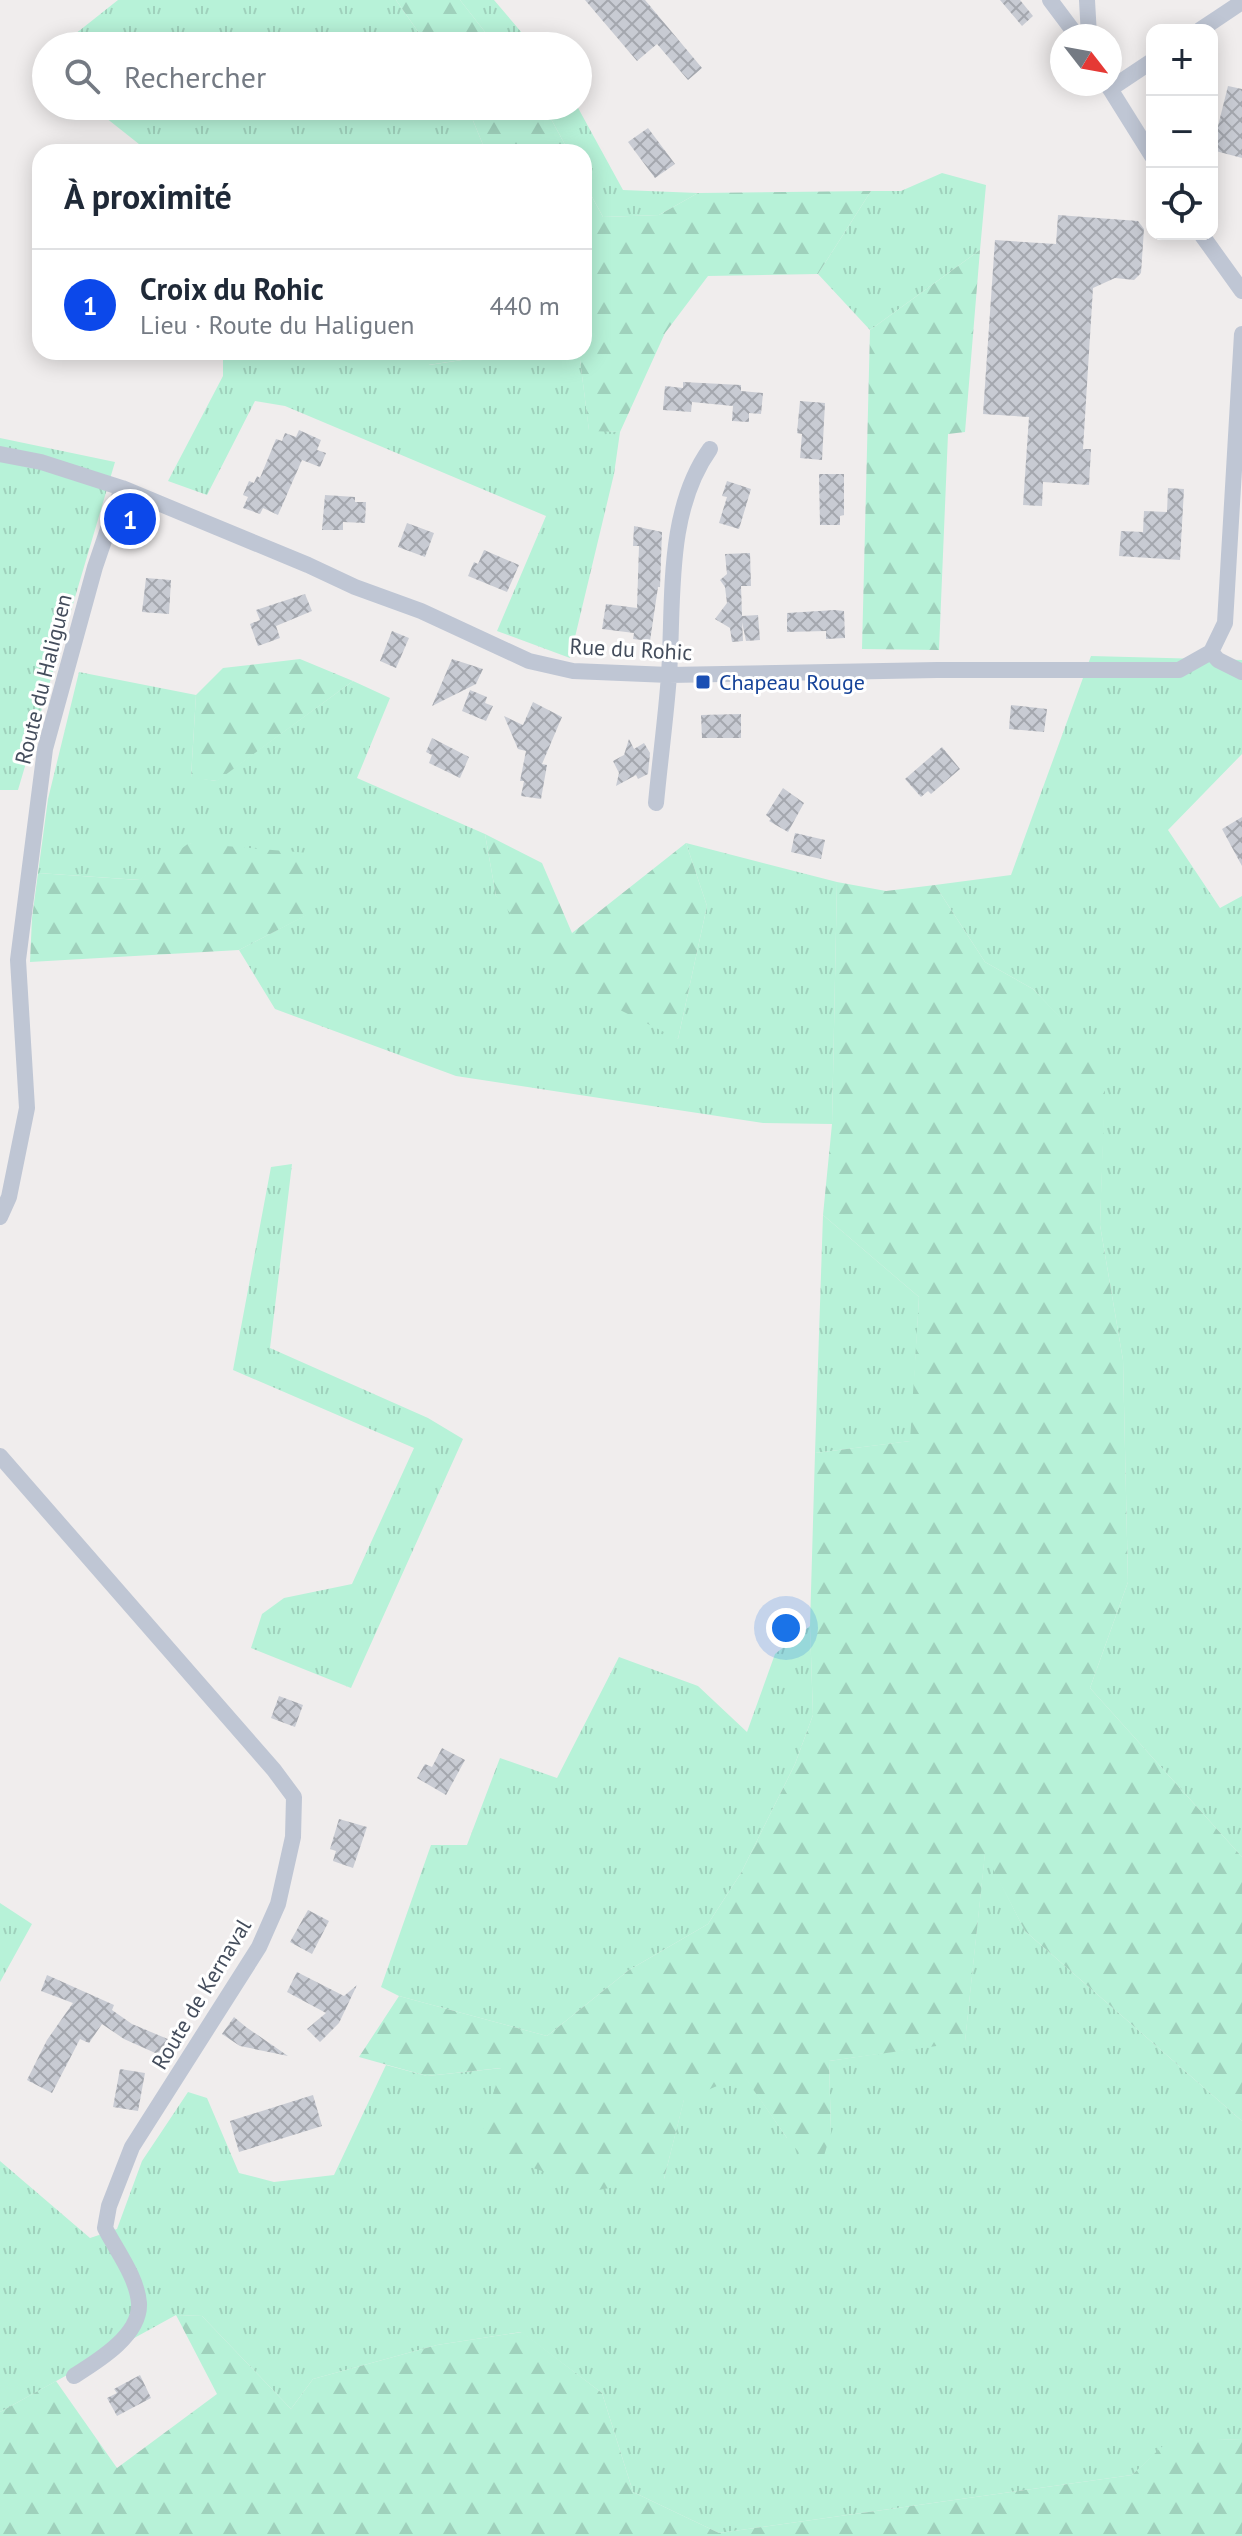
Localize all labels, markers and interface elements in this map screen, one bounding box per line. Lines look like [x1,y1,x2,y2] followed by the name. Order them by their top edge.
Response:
[1050,24,1122,96] north arrow
[1146,24,1218,240] map controls
[1146,24,1218,96] button: +
[32,32,592,120] search box
[60,54,104,98] icon: search
[124,57,266,96] text: Rechercher
[1146,96,1218,168] button: −
[1146,168,1218,240] button: locate
[64,174,232,218] text: À proximité
[140,269,324,308] text: Croix du Rohic
[83,289,97,322] text: 1
[489,289,560,322] text: 440 m
[140,308,415,341] text: Lieu · Route du Haliguen
[104,489,156,549] pin: 1
[8,591,78,767] street label: Route du Haliguen
[569,632,693,666] street label: Rue du Rohic
[719,668,865,696] place label: Chapeau Rouge
[694,673,712,691] marker: Chapeau Rouge
[766,1608,806,1648] your location
[145,1913,257,2074] street label: Route de Kernaval

